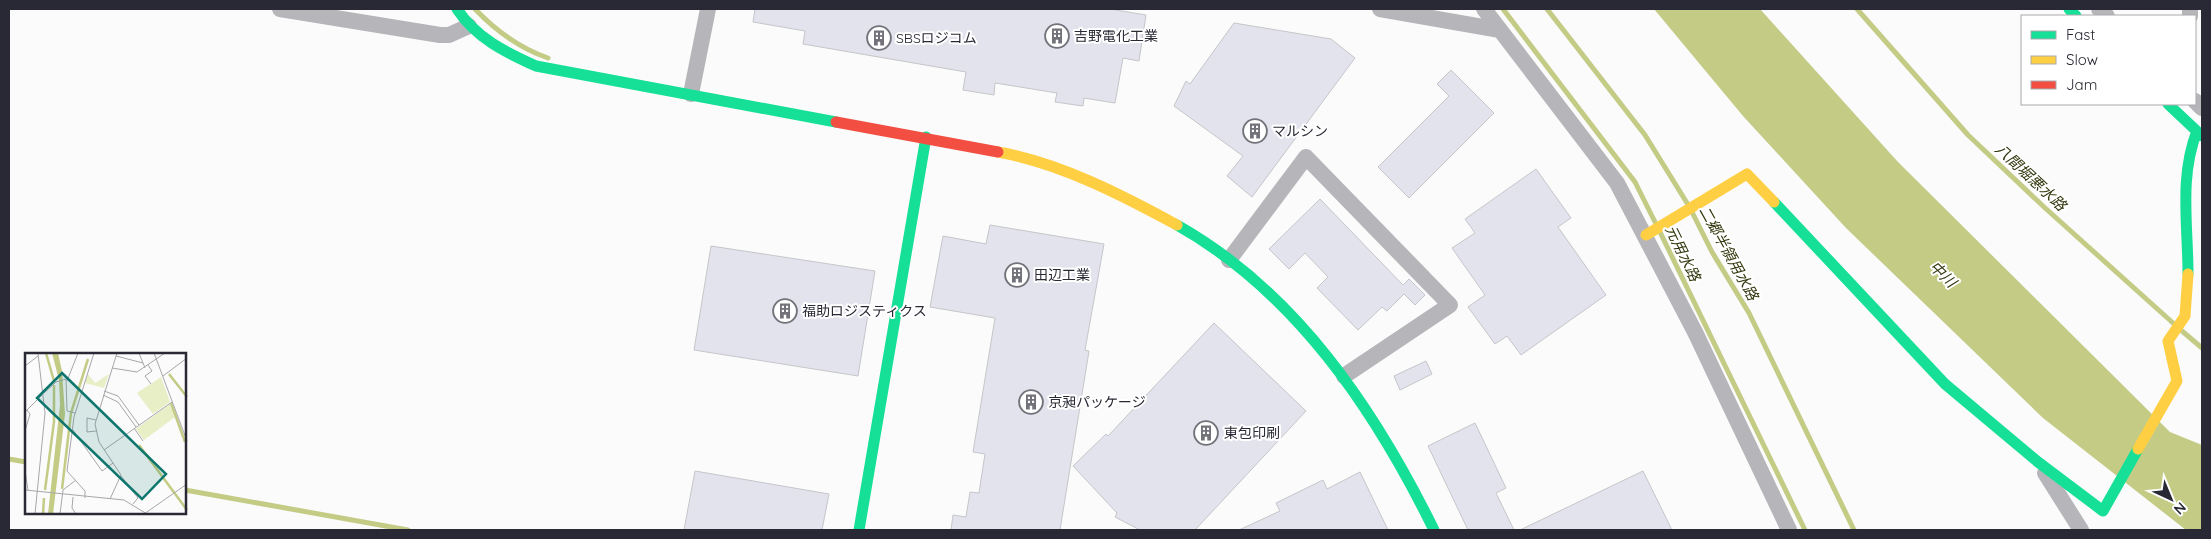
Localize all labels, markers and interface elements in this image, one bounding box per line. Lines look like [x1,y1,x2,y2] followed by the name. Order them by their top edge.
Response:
[2021,15,2196,105] legend
[1044,23,1070,49] building icon: 吉野電化工業
[866,25,892,51] building icon: SBSロジコム
[2066,25,2095,44] text: Fast
[1074,27,1158,45] place label: 吉野電化工業
[896,29,977,47] place label: SBSロジコム
[2066,50,2098,69] text: Slow
[2066,75,2097,94] text: Jam
[1242,118,1268,144] building icon: マルシン
[1272,122,1328,140] place label: マルシン
[1992,139,2072,216] water label: 八間堀悪水路
[1695,202,1764,305] water label: 二郷半領用水路
[1661,222,1706,286] water label: 元用水路
[1926,257,1962,293] water label: 中川
[1004,262,1030,288] building icon: 田辺工業
[1034,266,1090,284] place label: 田辺工業
[772,298,798,324] building icon: 福助ロジスティクス
[802,302,927,320] place label: 福助ロジスティクス
[25,353,186,514] inset map
[1018,389,1044,415] building icon: 京昶パッケージ
[1048,393,1146,411] place label: 京昶パッケージ
[1193,420,1219,446] building icon: 東包印刷
[1224,424,1280,442] place label: 東包印刷
[2146,474,2196,524] north arrow
[2170,498,2190,518] text: N

